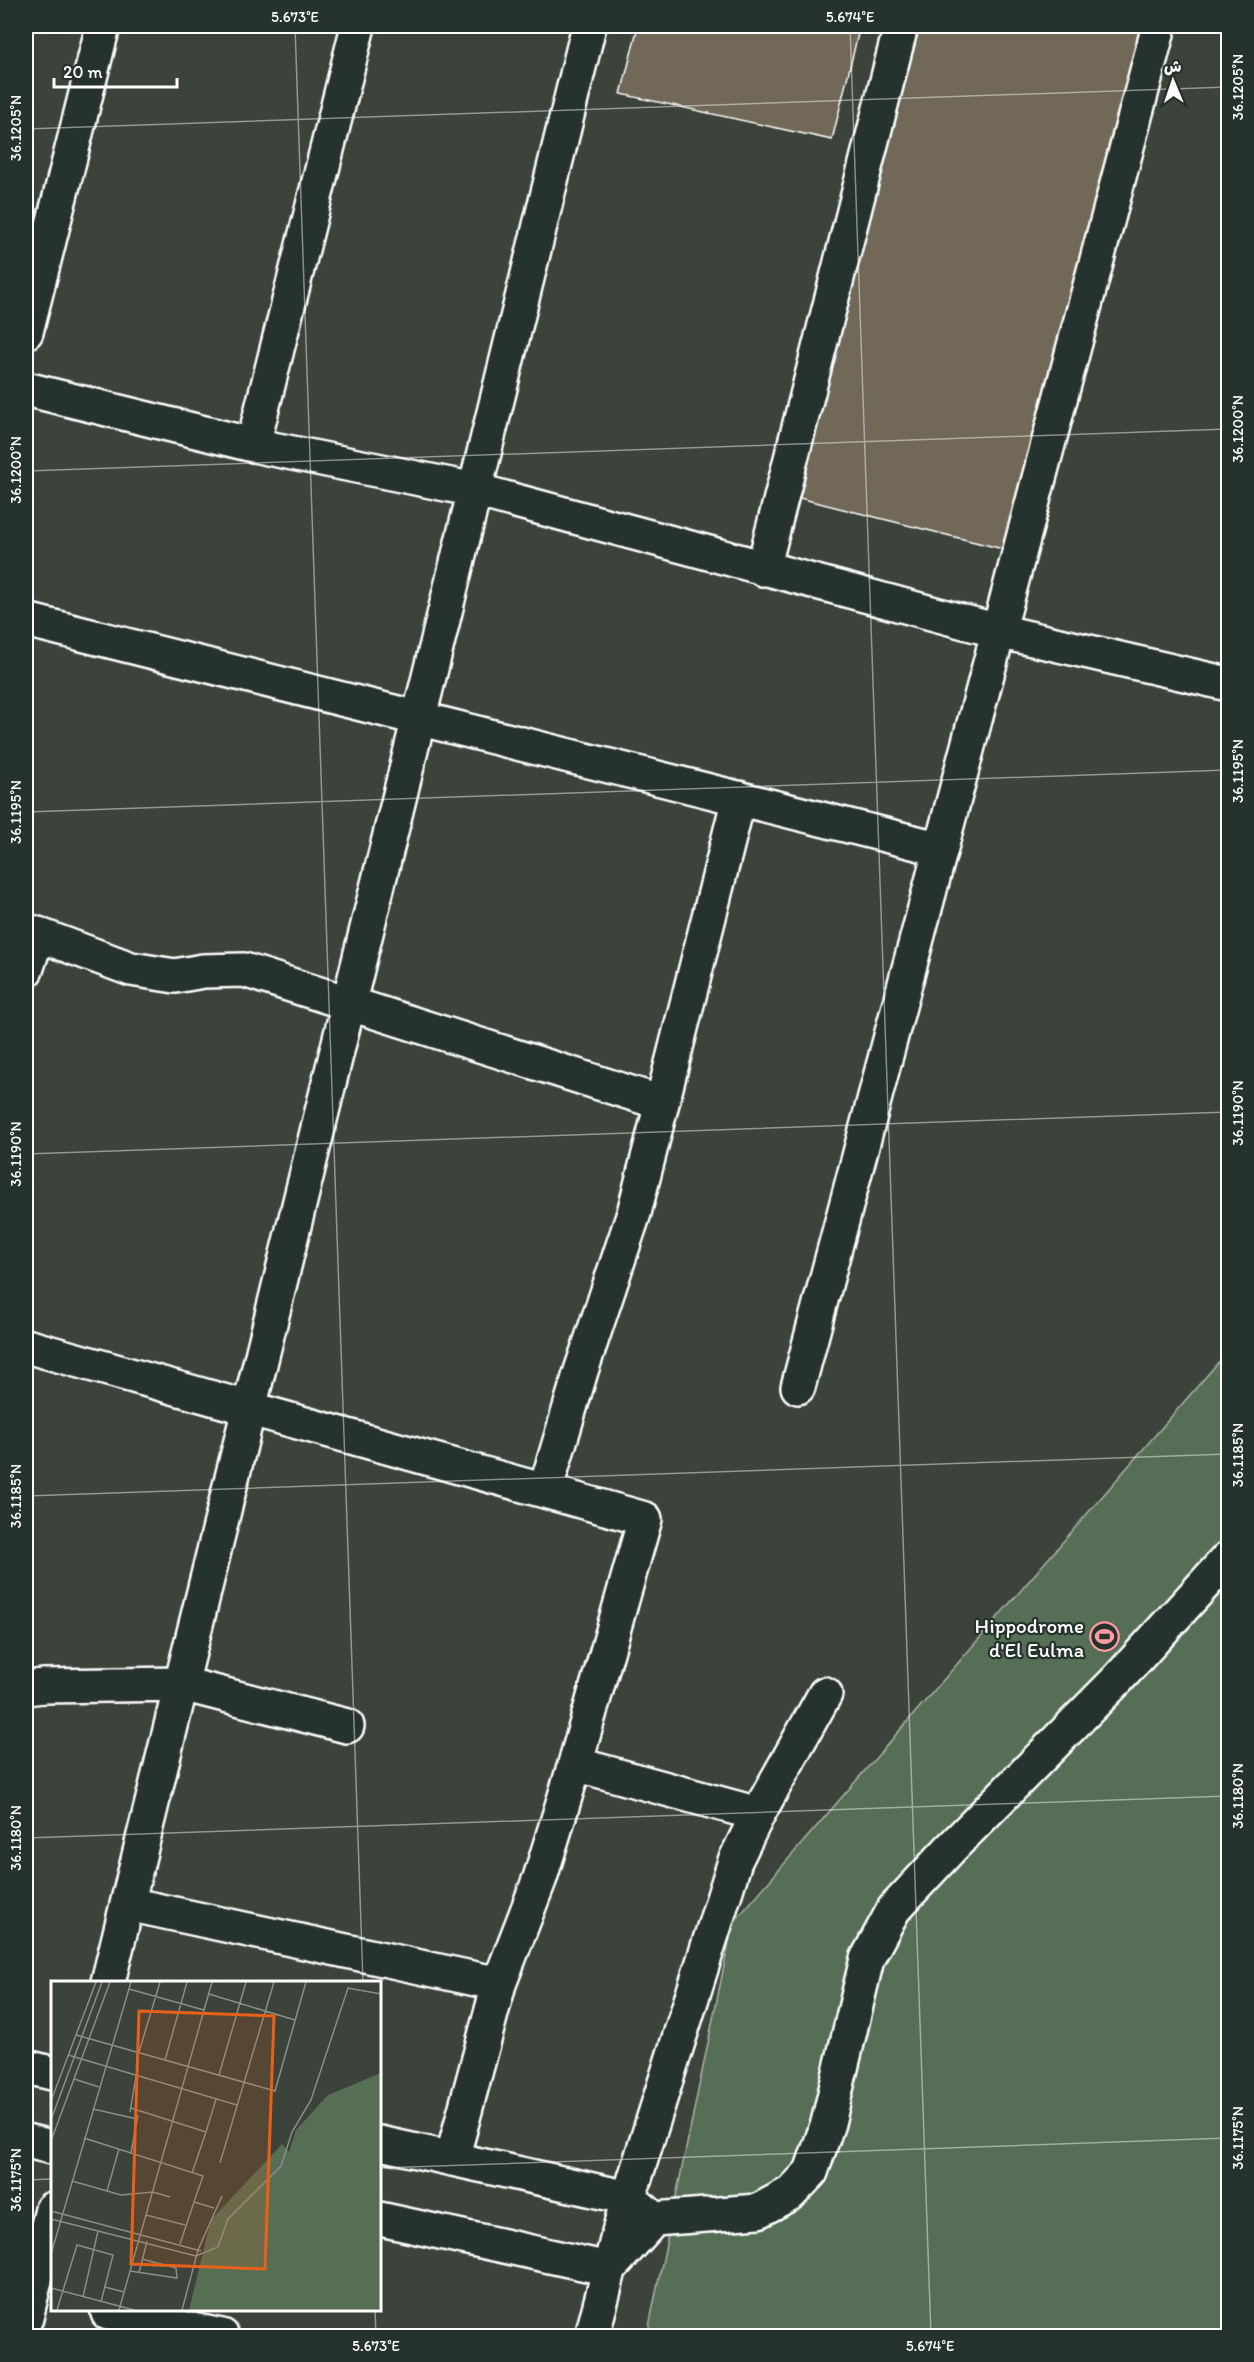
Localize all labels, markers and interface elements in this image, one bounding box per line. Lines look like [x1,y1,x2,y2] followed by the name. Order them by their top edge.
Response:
[271,8,319,26] text: 5.673°E
[826,8,874,26] text: 5.674°E
[54,51,177,89] scale bar
[1143,51,1203,111] north arrow
[1229,54,1247,120] text: 36.1205°N
[1163,57,1182,76] text: ش
[63,61,103,83] text: 20 m
[7,95,25,161] text: 36.1205°N
[1229,395,1247,463] text: 36.1200°N
[7,436,25,504] text: 36.1200°N
[1229,739,1247,803] text: 36.1195°N
[7,780,25,844] text: 36.1195°N
[1229,1080,1247,1146] text: 36.1190°N
[7,1121,25,1187] text: 36.1190°N
[1229,1423,1247,1487] text: 36.1185°N
[7,1464,25,1528] text: 36.1185°N
[975,1613,1084,1662] place label: Hippodrome d'El Eulma
[1089,1621,1121,1653] sports icon: Hippodrome d'El Eulma
[1229,1763,1247,1829] text: 36.1180°N
[7,1805,25,1871] text: 36.1180°N
[51,1981,381,2311] inset map
[1229,2106,1247,2170] text: 36.1175°N
[7,2148,25,2212] text: 36.1175°N
[352,2337,400,2355] text: 5.673°E
[906,2337,954,2355] text: 5.674°E

